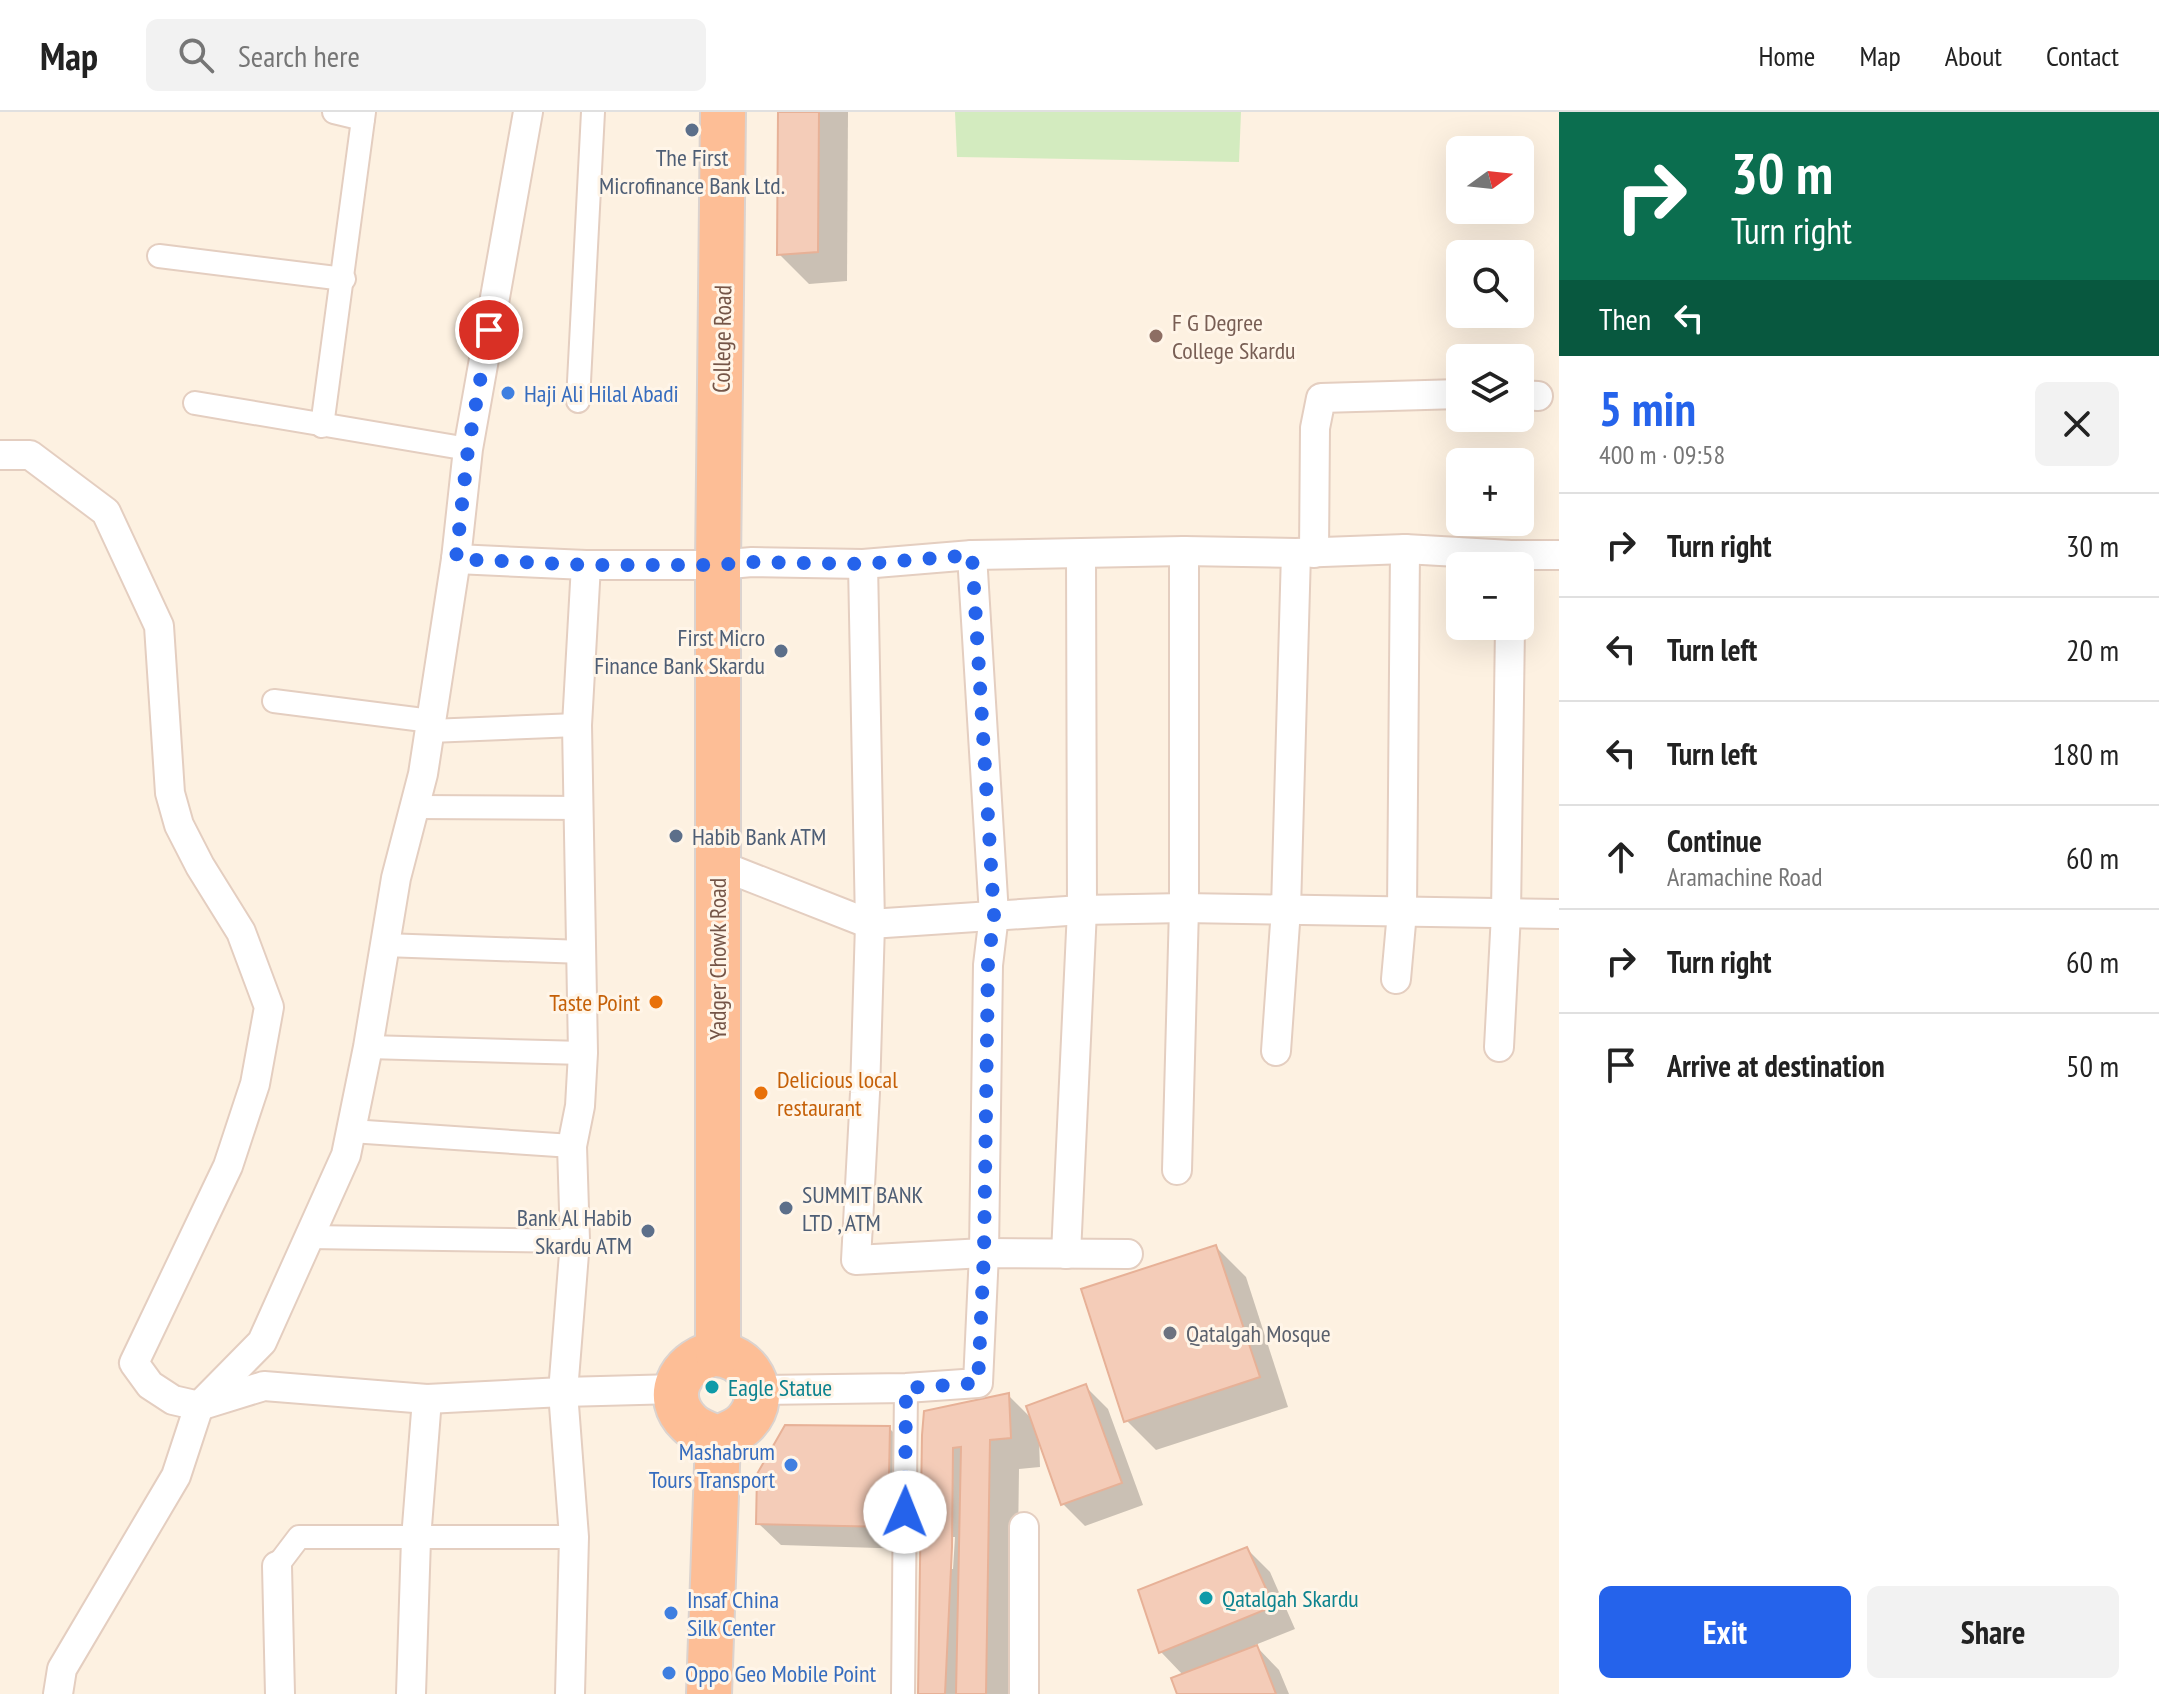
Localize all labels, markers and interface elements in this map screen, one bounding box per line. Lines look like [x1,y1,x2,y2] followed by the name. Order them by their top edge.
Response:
[146,19,706,91] search box
[40,31,98,80] text: Map
[174,33,218,77] icon: search
[238,36,360,75] text: Search here
[1759,37,1815,74] text: Home
[1859,37,1901,74] text: Map
[1945,37,2002,74] text: About
[2046,37,2119,74] text: Contact
[683,121,701,139] marker: The First Microfinance Bank Ltd.
[1446,136,1534,224] north arrow
[1446,136,1534,640] map controls
[1731,137,1833,209] text: 30 m
[599,142,785,201] place label: The First Microfinance Bank Ltd.
[1599,144,1703,248] icon: right
[1731,207,1852,254] text: Turn right
[1446,240,1534,328] button: search
[706,285,738,393] street label: College Road
[455,296,523,364] pin
[1667,296,1711,340] icon: left
[1599,299,1651,338] text: Then
[1172,307,1296,366] place label: F G Degree College Skardu
[467,308,511,352] icon: arrive
[1147,327,1165,345] marker: F G Degree College Skardu
[1446,344,1534,432] button: layers
[1599,377,1696,439] text: 5 min
[524,378,679,409] place label: Haji Ali Hilal Abadi
[2035,382,2119,466] button: close
[499,384,517,402] marker: Haji Ali Hilal Abadi
[1599,438,1725,471] text: 400 m · 09:58
[1446,448,1534,536] button: +
[1599,523,1643,567] icon: right
[1667,526,1771,565] text: Turn right
[2066,526,2119,565] text: 30 m
[1446,552,1534,640] button: −
[594,622,765,681] place label: First Micro Finance Bank Skardu
[1599,627,1643,671] icon: left
[1667,630,1757,669] text: Turn left
[2066,630,2119,669] text: 20 m
[772,642,790,660] marker: First Micro Finance Bank Skardu
[1599,731,1643,775] icon: left
[1667,734,1757,773] text: Turn left
[2053,734,2119,773] text: 180 m
[692,821,826,852] place label: Habib Bank ATM
[1667,821,1762,860] text: Continue
[667,827,685,845] marker: Habib Bank ATM
[1599,835,1643,879] icon: ahead
[2066,838,2119,877] text: 60 m
[1667,860,1823,893] text: Aramachine Road
[702,878,733,1040] street label: Yadger Chowk Road
[1599,939,1643,983] icon: right
[1667,942,1771,981] text: Turn right
[2066,942,2119,981] text: 60 m
[549,987,640,1018] place label: Taste Point
[647,993,665,1011] marker: Taste Point
[1599,1043,1643,1087] icon: arrive
[1667,1046,1885,1085] text: Arrive at destination
[2066,1046,2119,1085] text: 50 m
[777,1064,898,1123] place label: Delicious local restaurant
[752,1084,770,1102] marker: Delicious local restaurant
[802,1179,924,1238] place label: SUMMIT BANK LTD , ATM
[777,1199,795,1217] marker: SUMMIT BANK LTD , ATM
[517,1202,632,1261] place label: Bank Al Habib Skardu ATM
[639,1222,657,1240] marker: Bank Al Habib Skardu ATM
[1186,1318,1331,1349] place label: Qatalgah Mosque
[1161,1324,1179,1342] marker: Qatalgah Mosque
[728,1372,832,1403] place label: Eagle Statue
[703,1378,721,1396] marker: Eagle Statue
[649,1436,775,1495] place label: Mashabrum Tours Transport
[782,1456,800,1474] marker: Mashabrum Tours Transport
[863,1470,947,1554] position arrow
[1222,1583,1359,1614] place label: Qatalgah Skardu
[687,1584,779,1643] place label: Insaf China Silk Center
[1599,1586,1851,1678] button: Exit
[1867,1586,2119,1678] button: Share
[1197,1589,1215,1607] marker: Qatalgah Skardu
[662,1604,680,1622] marker: Insaf China Silk Center
[685,1658,877,1689] place label: Oppo Geo Mobile Point
[660,1664,678,1682] marker: Oppo Geo Mobile Point

